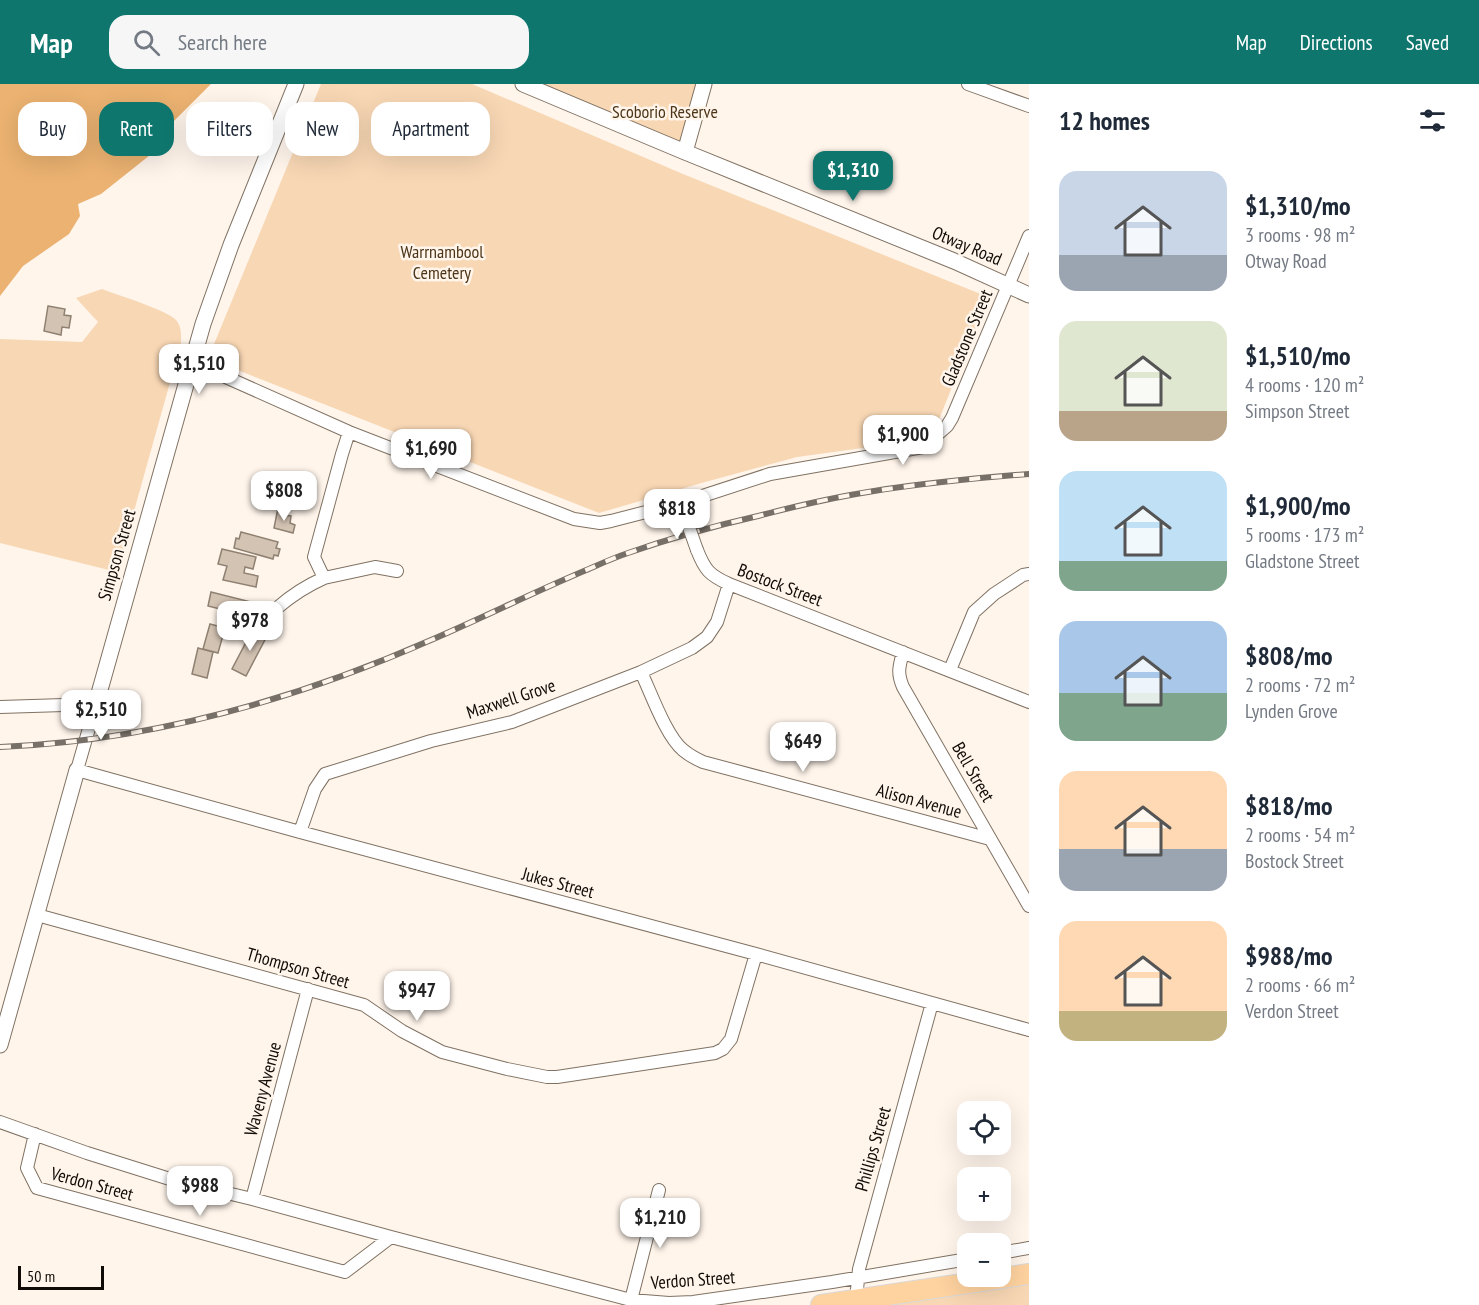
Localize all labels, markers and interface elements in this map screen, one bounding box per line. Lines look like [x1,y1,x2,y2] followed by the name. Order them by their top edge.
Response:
[109,15,529,69] search box
[30,24,73,61] text: Map
[130,26,163,59] icon: search
[178,28,267,56] text: Search here
[1236,29,1267,56] text: Map
[1300,29,1373,56] text: Directions
[1406,29,1449,56] text: Saved
[612,100,718,123] park label: Scoborio Reserve
[18,102,87,156] chip: Buy
[99,102,174,156] chip: Rent
[186,102,273,156] chip: Filters
[285,102,359,156] chip: New
[371,102,490,156] chip: Apartment
[1059,104,1150,137] text: 12 homes
[1416,104,1449,137] icon: filters
[804,151,902,202] pin: $1,310
[827,157,879,183] text: $1,310
[1245,189,1351,222] text: $1,310/mo
[1107,195,1179,267] icon: home
[929,221,1005,270] street label: Otway Road
[1245,222,1355,248] text: 3 rooms · 98 m²
[401,240,484,284] park label: Warrnambool Cemetery
[1245,248,1327,274] text: Otway Road
[936,286,997,390] street label: Gladstone Street
[1245,339,1351,372] text: $1,510/mo
[150,344,248,395] pin: $1,510
[1107,345,1179,417] icon: home
[173,350,225,376] text: $1,510
[1245,372,1364,398] text: 4 rooms · 120 m²
[1245,398,1349,424] text: Simpson Street
[854,415,952,466] pin: $1,900
[877,421,929,447] text: $1,900
[382,429,480,480] pin: $1,690
[405,435,457,461] text: $1,690
[248,471,320,522] pin: $808
[265,477,303,503] text: $808
[641,489,713,540] pin: $818
[1245,489,1351,522] text: $1,900/mo
[658,495,696,521] text: $818
[1107,495,1179,567] icon: home
[93,506,141,603] street label: Simpson Street
[1245,522,1364,548] text: 5 rooms · 173 m²
[1245,548,1360,574] text: Gladstone Street
[735,558,826,611] street label: Bostock Street
[214,601,286,652] pin: $978
[231,607,269,633] text: $978
[1245,639,1333,672] text: $808/mo
[1107,645,1179,717] icon: home
[1245,672,1355,698] text: 2 rooms · 72 m²
[464,673,558,724] street label: Maxwell Grove
[52,690,150,741] pin: $2,510
[75,696,127,722] text: $2,510
[1245,698,1338,724] text: Lynden Grove
[767,722,839,773] pin: $649
[784,728,822,754] text: $649
[947,738,1000,806] street label: Bell Street
[874,778,964,823] street label: Alison Avenue
[1245,789,1333,822] text: $818/mo
[1107,795,1179,867] icon: home
[1245,822,1355,848] text: 2 rooms · 54 m²
[1245,848,1344,874] text: Bostock Street
[519,862,597,903] street label: Jukes Street
[1245,939,1333,972] text: $988/mo
[244,942,352,993] street label: Thompson Street
[1107,945,1179,1017] icon: home
[381,971,453,1022] pin: $947
[1245,972,1355,998] text: 2 rooms · 66 m²
[398,977,436,1003] text: $947
[1245,998,1339,1024] text: Verdon Street
[239,1039,286,1138] street label: Waveny Avenue
[957,1101,1011,1287] map controls
[957,1101,1011,1155] button: locate
[849,1104,896,1194] street label: Phillips Street
[47,1161,136,1206] street label: Verdon Street
[164,1166,236,1217] pin: $988
[957,1167,1011,1221] button: +
[181,1172,219,1198] text: $988
[611,1198,709,1249] pin: $1,210
[634,1204,686,1230] text: $1,210
[957,1233,1011,1287] button: −
[18,1263,104,1290] scale bar
[649,1265,736,1294] street label: Verdon Street
[27,1266,55,1286] text: 50 m

